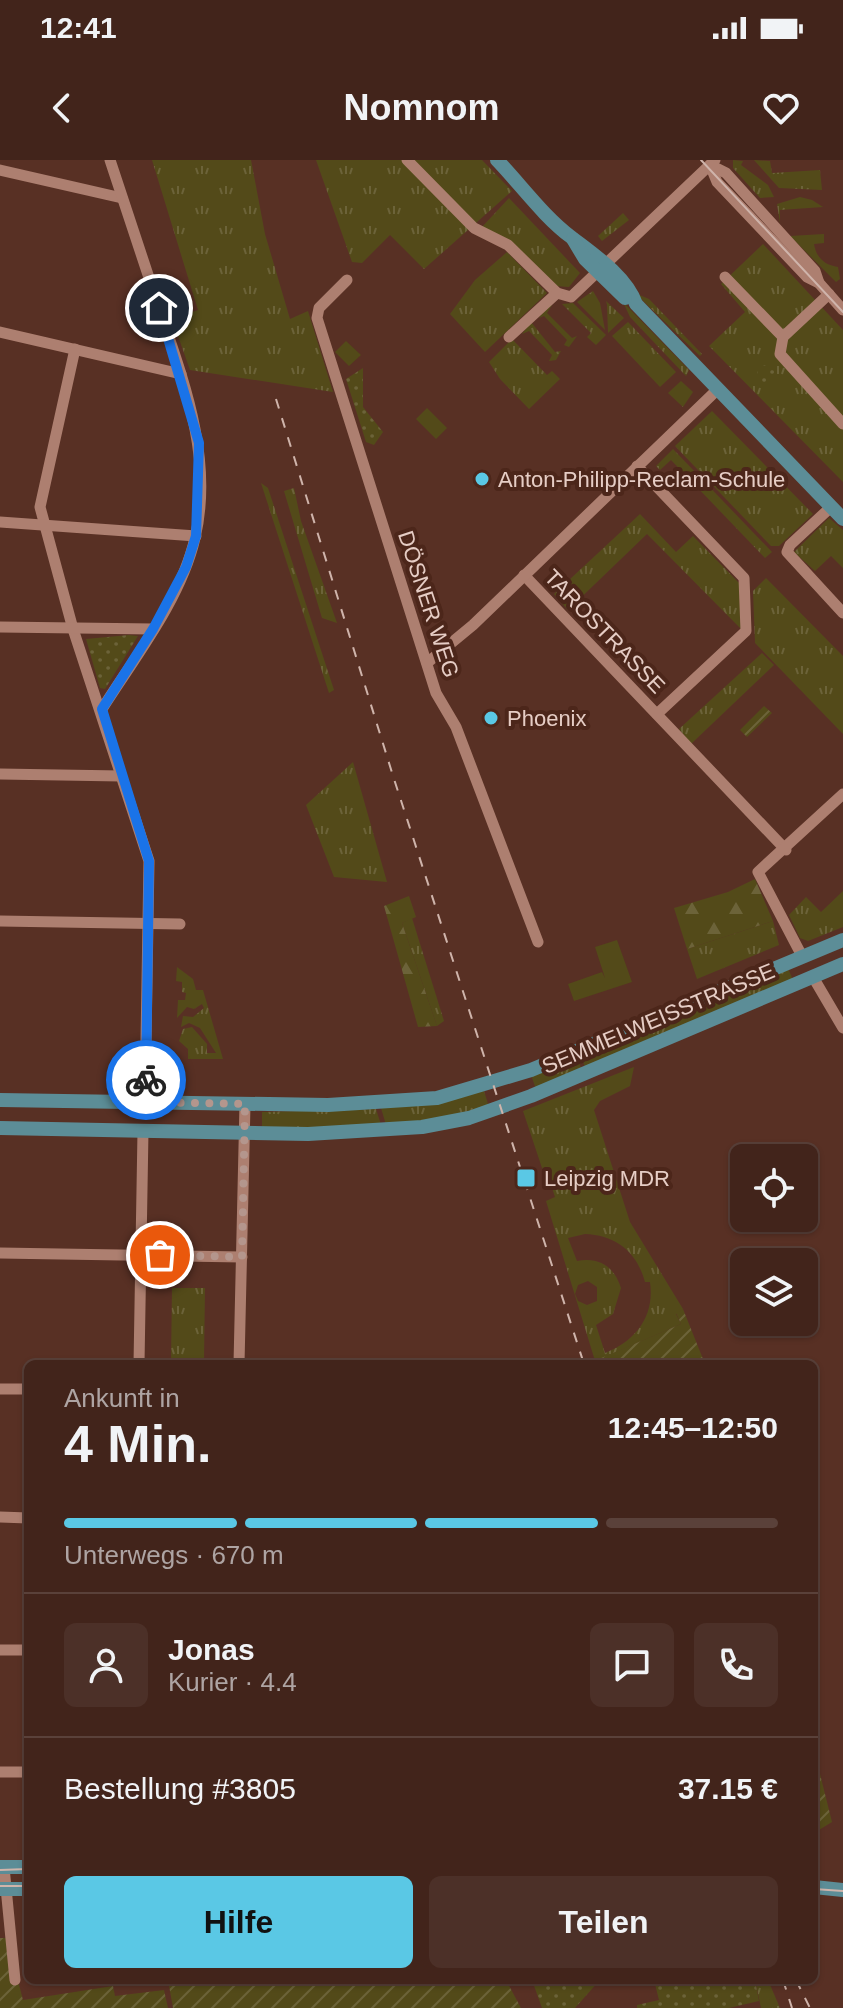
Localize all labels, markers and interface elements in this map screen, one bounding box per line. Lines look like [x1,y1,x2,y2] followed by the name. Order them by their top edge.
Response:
[40,11,117,44] text: 12:41
[40,86,84,130] icon: back
[759,86,803,130] icon: heart
[344,87,500,128] text: Nomnom
[125,274,193,342] pin
[137,286,181,330] icon: home
[498,467,785,492] place label: Anton-Philipp-Reclam-Schule
[473,470,491,488] marker: Anton-Philipp-Reclam-Schule
[393,528,464,681] street label: DÖSNER WEG
[539,564,670,698] street label: TAROSTRASSE
[507,706,587,731] place label: Phoenix
[482,709,500,727] marker: Phoenix
[538,958,778,1079] street label: SEMMELWEISSTRASSE
[106,1040,186,1120] courier
[124,1058,168,1102] icon: bike
[730,1144,818,1336] map controls
[730,1144,818,1232] button: locate
[544,1166,670,1191] place label: Leipzig MDR
[515,1167,537,1189] marker: Leipzig MDR
[126,1221,194,1289] pin
[138,1233,182,1277] icon: bag
[730,1248,818,1336] button: layers
[64,1383,180,1413] text: Ankunft in
[608,1411,778,1444] text: 12:45–12:50
[64,1415,211,1473] text: 4 Min.
[64,1540,284,1570] text: Unterwegs · 670 m
[64,1623,148,1707] button: person
[590,1623,674,1707] button: chat
[694,1623,778,1707] button: phone
[168,1633,255,1666] text: Jonas
[168,1667,297,1697] text: Kurier · 4.4
[64,1772,296,1805] text: Bestellung #3805
[678,1772,778,1805] text: 37.15 €
[64,1876,413,1968] button: Hilfe
[429,1876,778,1968] button: Teilen

